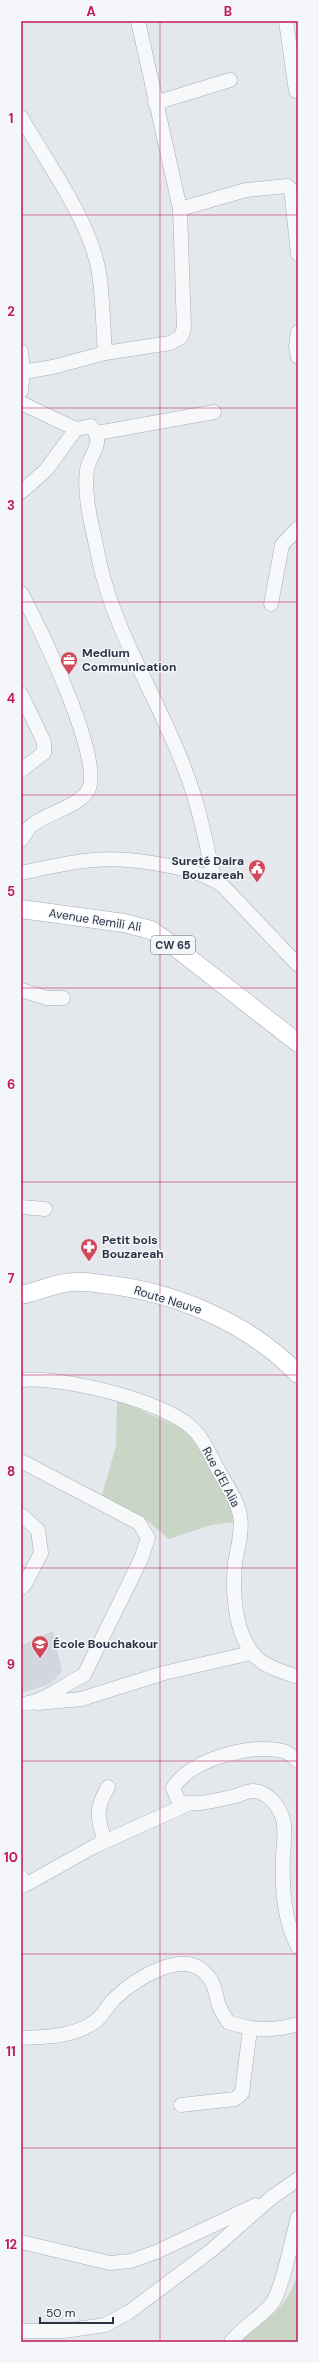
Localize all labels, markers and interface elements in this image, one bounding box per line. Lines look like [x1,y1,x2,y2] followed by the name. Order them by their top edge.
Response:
[86,3,96,20] text: A
[224,3,232,20] text: B
[9,110,13,127] text: 1
[7,303,15,320] text: 2
[7,497,15,514] text: 3
[82,645,176,675] place label: Medium Communication
[59,650,79,675] office icon: Medium Communication
[7,690,15,707] text: 4
[172,853,244,883] place label: Sureté Daira Bouzareah
[247,858,267,883] public building icon: Sureté Daira Bouzareah
[7,883,15,900] text: 5
[48,905,142,935] street label: Avenue Remili Ali
[151,936,195,954] road number: CW 65
[7,1076,15,1093] text: 6
[102,1232,164,1262] place label: Petit bois Bouzareah
[79,1237,99,1262] pharmacy icon: Petit bois Bouzareah
[8,1270,15,1287] text: 7
[132,1282,204,1318] street label: Route Neuve
[198,1444,244,1510] street label: Rue d'El Alia
[7,1463,15,1480] text: 8
[30,1634,50,1659] school or university icon: École Bouchakour
[53,1636,158,1652] place label: École Bouchakour
[7,1656,15,1673] text: 9
[4,1849,18,1866] text: 10
[6,2043,16,2060] text: 11
[5,2236,17,2253] text: 12
[40,2299,113,2325] scale bar
[46,2305,75,2321] text: 50 m

